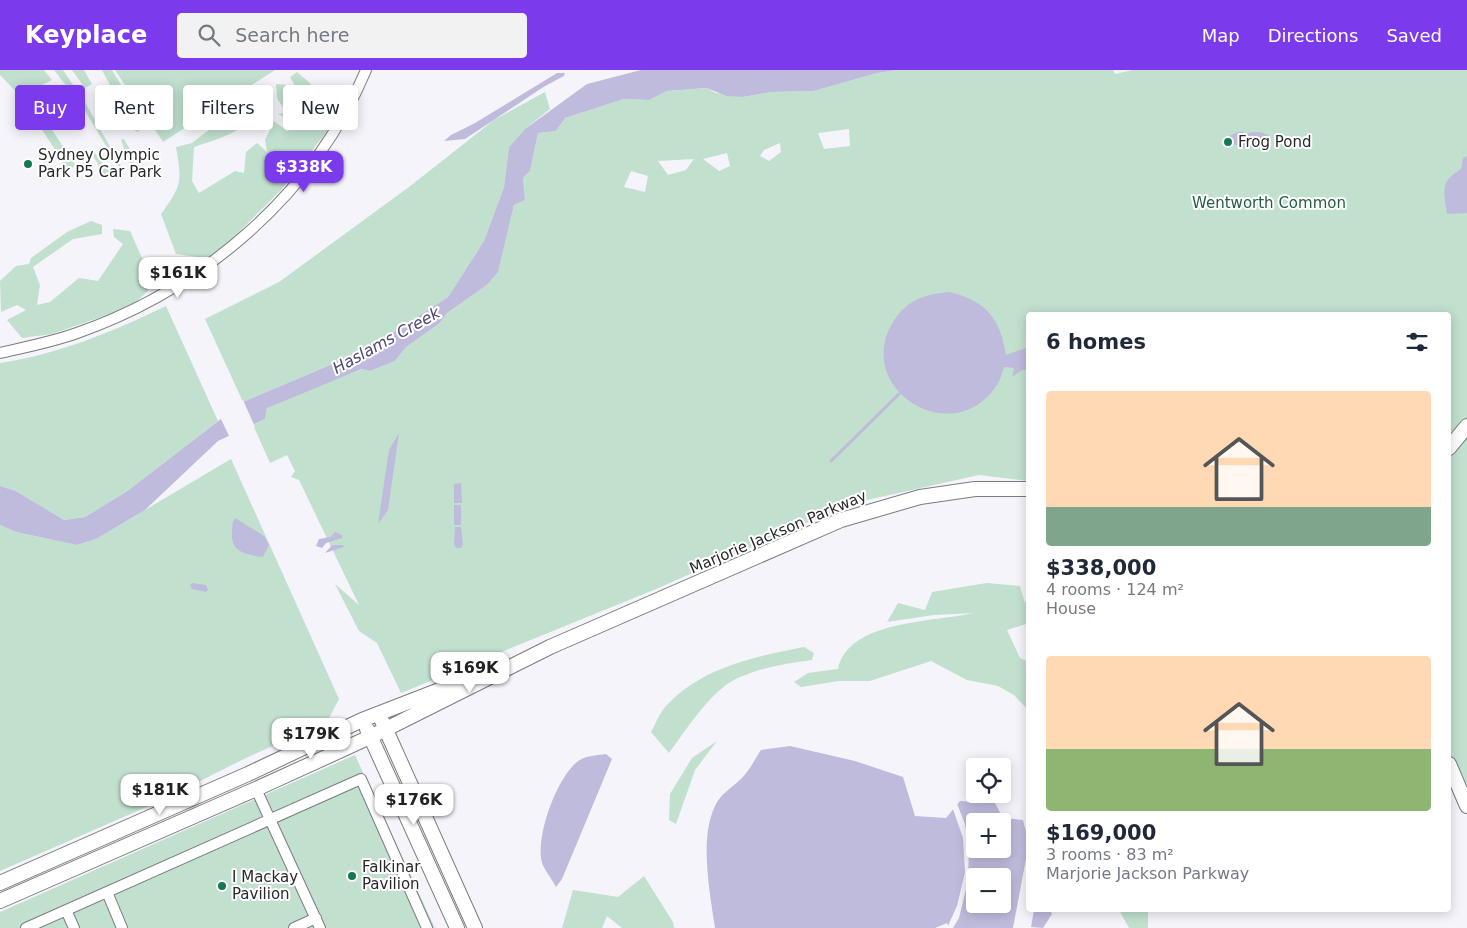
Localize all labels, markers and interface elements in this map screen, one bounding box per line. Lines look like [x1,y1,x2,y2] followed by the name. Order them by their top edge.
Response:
[177,13,527,58] search box
[25,21,147,49] text: Keyplace
[195,21,223,49] icon: search
[235,24,349,46] text: Search here
[1202,25,1240,46] text: Map
[1268,25,1358,46] text: Directions
[1386,25,1442,46] text: Saved
[15,85,85,130] chip: Buy
[95,85,173,130] chip: Rent
[183,85,273,130] chip: Filters
[283,85,358,130] chip: New
[1238,133,1312,151] place label: Frog Pond
[1222,136,1234,148] marker: Frog Pond
[38,146,162,181] place label: Sydney Olympic Park P5 Car Park
[269,150,339,193] pin: $338K
[276,157,332,176] text: $338K
[22,158,34,170] marker: Sydney Olympic Park P5 Car Park
[1192,194,1346,212] park label: Wentworth Common
[143,256,213,299] pin: $161K
[150,263,206,282] text: $161K
[329,303,444,378] water label: Haslams Creek
[1403,328,1431,356] icon: filters
[1046,330,1146,354] text: 6 homes
[1194,424,1284,514] icon: home
[687,486,869,578] street label: Marjorie Jackson Parkway
[1046,556,1156,580] text: $338,000
[1046,580,1184,599] text: 4 rooms · 124 m²
[1046,599,1096,618] text: House
[435,652,505,694] pin: $169K
[442,658,498,677] text: $169K
[1194,689,1284,779] icon: home
[276,718,346,760] pin: $179K
[283,724,339,743] text: $179K
[966,758,1011,913] map controls
[966,758,1011,803] button: locate
[125,774,195,816] pin: $181K
[132,780,188,799] text: $181K
[379,784,449,826] pin: $176K
[386,790,442,809] text: $176K
[966,813,1011,858] button: +
[1046,821,1156,845] text: $169,000
[1046,845,1174,864] text: 3 rooms · 83 m²
[362,858,421,893] place label: Falkinar Pavilion
[1046,864,1249,883] text: Marjorie Jackson Parkway
[232,868,298,903] place label: I Mackay Pavilion
[966,868,1011,913] button: −
[346,870,358,882] marker: Falkinar Pavilion
[216,880,228,892] marker: I Mackay Pavilion

